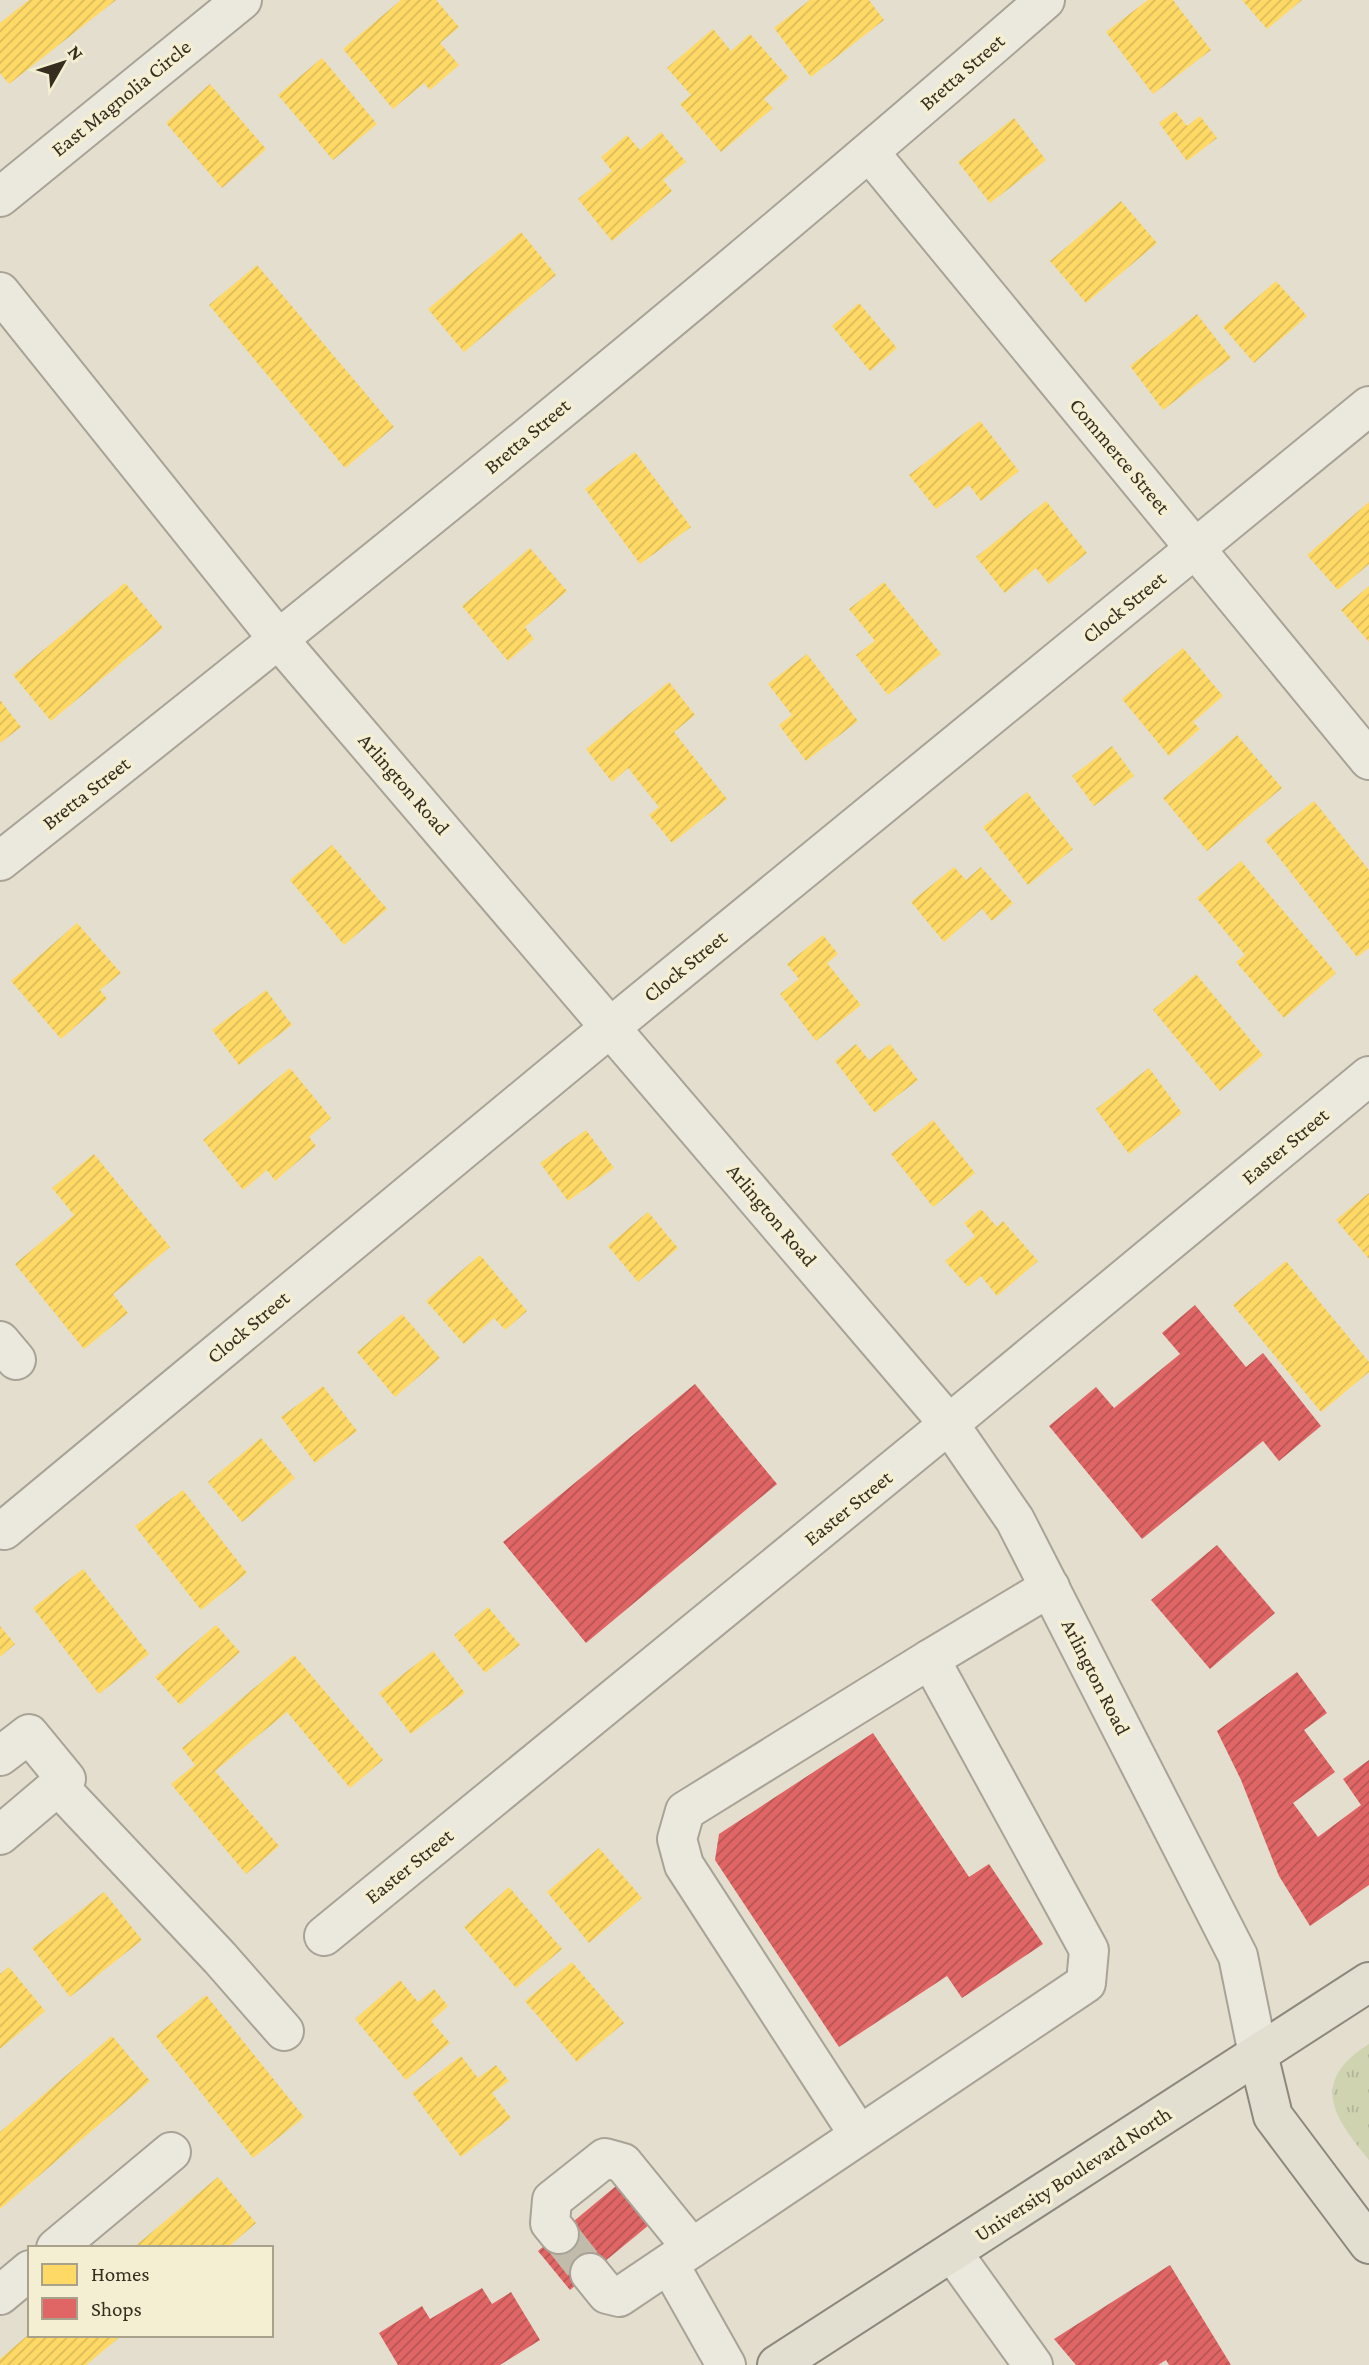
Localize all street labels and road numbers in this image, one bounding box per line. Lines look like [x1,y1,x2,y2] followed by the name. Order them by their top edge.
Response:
[915,28,1010,115] street label: Bretta Street
[47,34,195,162] street label: East Magnolia Circle
[479,393,575,479] street label: Bretta Street
[1065,393,1176,520] street label: Commerce Street
[1078,566,1171,648] street label: Clock Street
[353,728,455,840] street label: Arlington Road
[37,751,135,835] street label: Bretta Street
[639,925,732,1007] street label: Clock Street
[1237,1102,1334,1189] street label: Easter Street
[722,1159,822,1271] street label: Arlington Road
[202,1285,295,1368] street label: Clock Street
[799,1465,898,1551] street label: Easter Street
[1057,1615,1135,1739] street label: Arlington Road
[360,1823,459,1909] street label: Easter Street
[970,2101,1176,2247] street label: University Boulevard North

